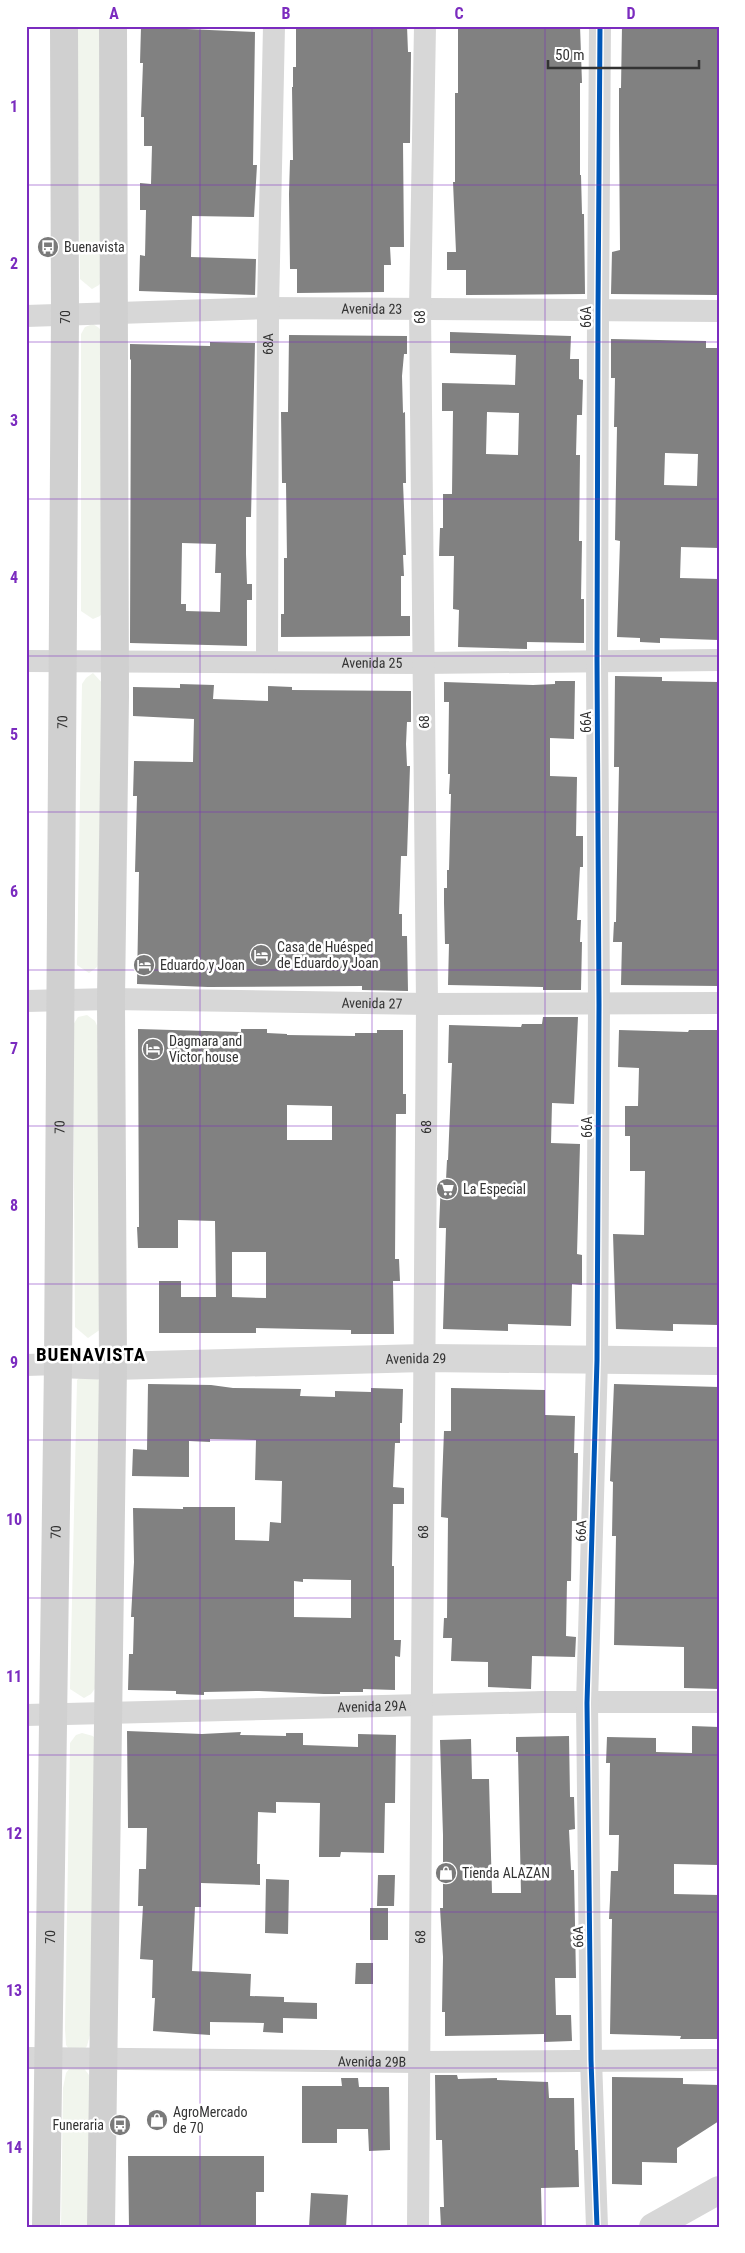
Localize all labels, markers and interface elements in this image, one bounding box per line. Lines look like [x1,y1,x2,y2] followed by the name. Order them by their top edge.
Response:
[109,4,119,23] text: A
[282,4,291,23] text: B
[454,4,464,23] text: C
[626,4,636,23] text: D
[548,38,699,70] scale bar
[555,46,585,64] text: 50 m
[10,97,18,116] text: 1
[36,235,60,259] bus stop icon: Buenavista
[64,239,125,255] place label: Buenavista
[10,254,18,273] text: 2
[341,300,402,317] street label: Avenida 23
[578,306,594,328] street label: 66A
[57,310,73,324] street label: 70
[412,310,428,324] street label: 68
[260,333,276,355] street label: 68A
[10,411,18,430] text: 3
[10,568,18,587] text: 4
[341,655,403,671] street label: Avenida 25
[578,711,594,733] street label: 66A
[54,715,70,729] street label: 70
[416,715,432,729] street label: 68
[10,725,18,744] text: 5
[10,882,18,901] text: 6
[277,939,379,971] place label: Casa de Huésped de Eduardo y Joan
[249,943,273,967] hotel icon: Casa de Huésped de Eduardo y Joan
[132,953,156,977] hotel icon: Eduardo y Joan
[160,957,245,973] place label: Eduardo y Joan
[341,995,403,1012] street label: Avenida 27
[169,1033,242,1065] place label: Dagmara and Victor house
[141,1037,165,1061] hotel icon: Dagmara and Victor house
[10,1039,18,1058] text: 7
[579,1116,595,1138] street label: 66A
[52,1120,68,1134] street label: 70
[418,1120,434,1134] street label: 68
[435,1177,459,1201] supermarket icon: La Especial
[463,1181,526,1197] place label: La Especial
[10,1196,18,1215] text: 8
[36,1343,146,1366] district label: BUENAVISTA
[385,1350,446,1367] street label: Avenida 29
[10,1353,18,1372] text: 9
[6,1510,22,1529] text: 10
[573,1520,589,1542] street label: 66A
[48,1525,64,1539] street label: 70
[415,1525,431,1539] street label: 68
[6,1667,22,1686] text: 11
[337,1697,407,1715] street label: Avenida 29A
[6,1824,22,1843] text: 12
[434,1861,458,1885] shop icon: Tienda ALAZAN
[462,1865,550,1881] place label: Tienda ALAZAN
[570,1926,586,1948] street label: 66A
[42,1930,58,1944] street label: 70
[412,1930,428,1944] street label: 68
[6,1981,22,2000] text: 13
[338,2053,406,2070] street label: Avenida 29B
[173,2104,248,2136] place label: AgroMercado de 70
[145,2108,169,2132] shop icon: AgroMercado de 70
[108,2113,132,2137] bus stop icon: Funeraria
[52,2117,104,2133] place label: Funeraria
[6,2138,22,2157] text: 14

